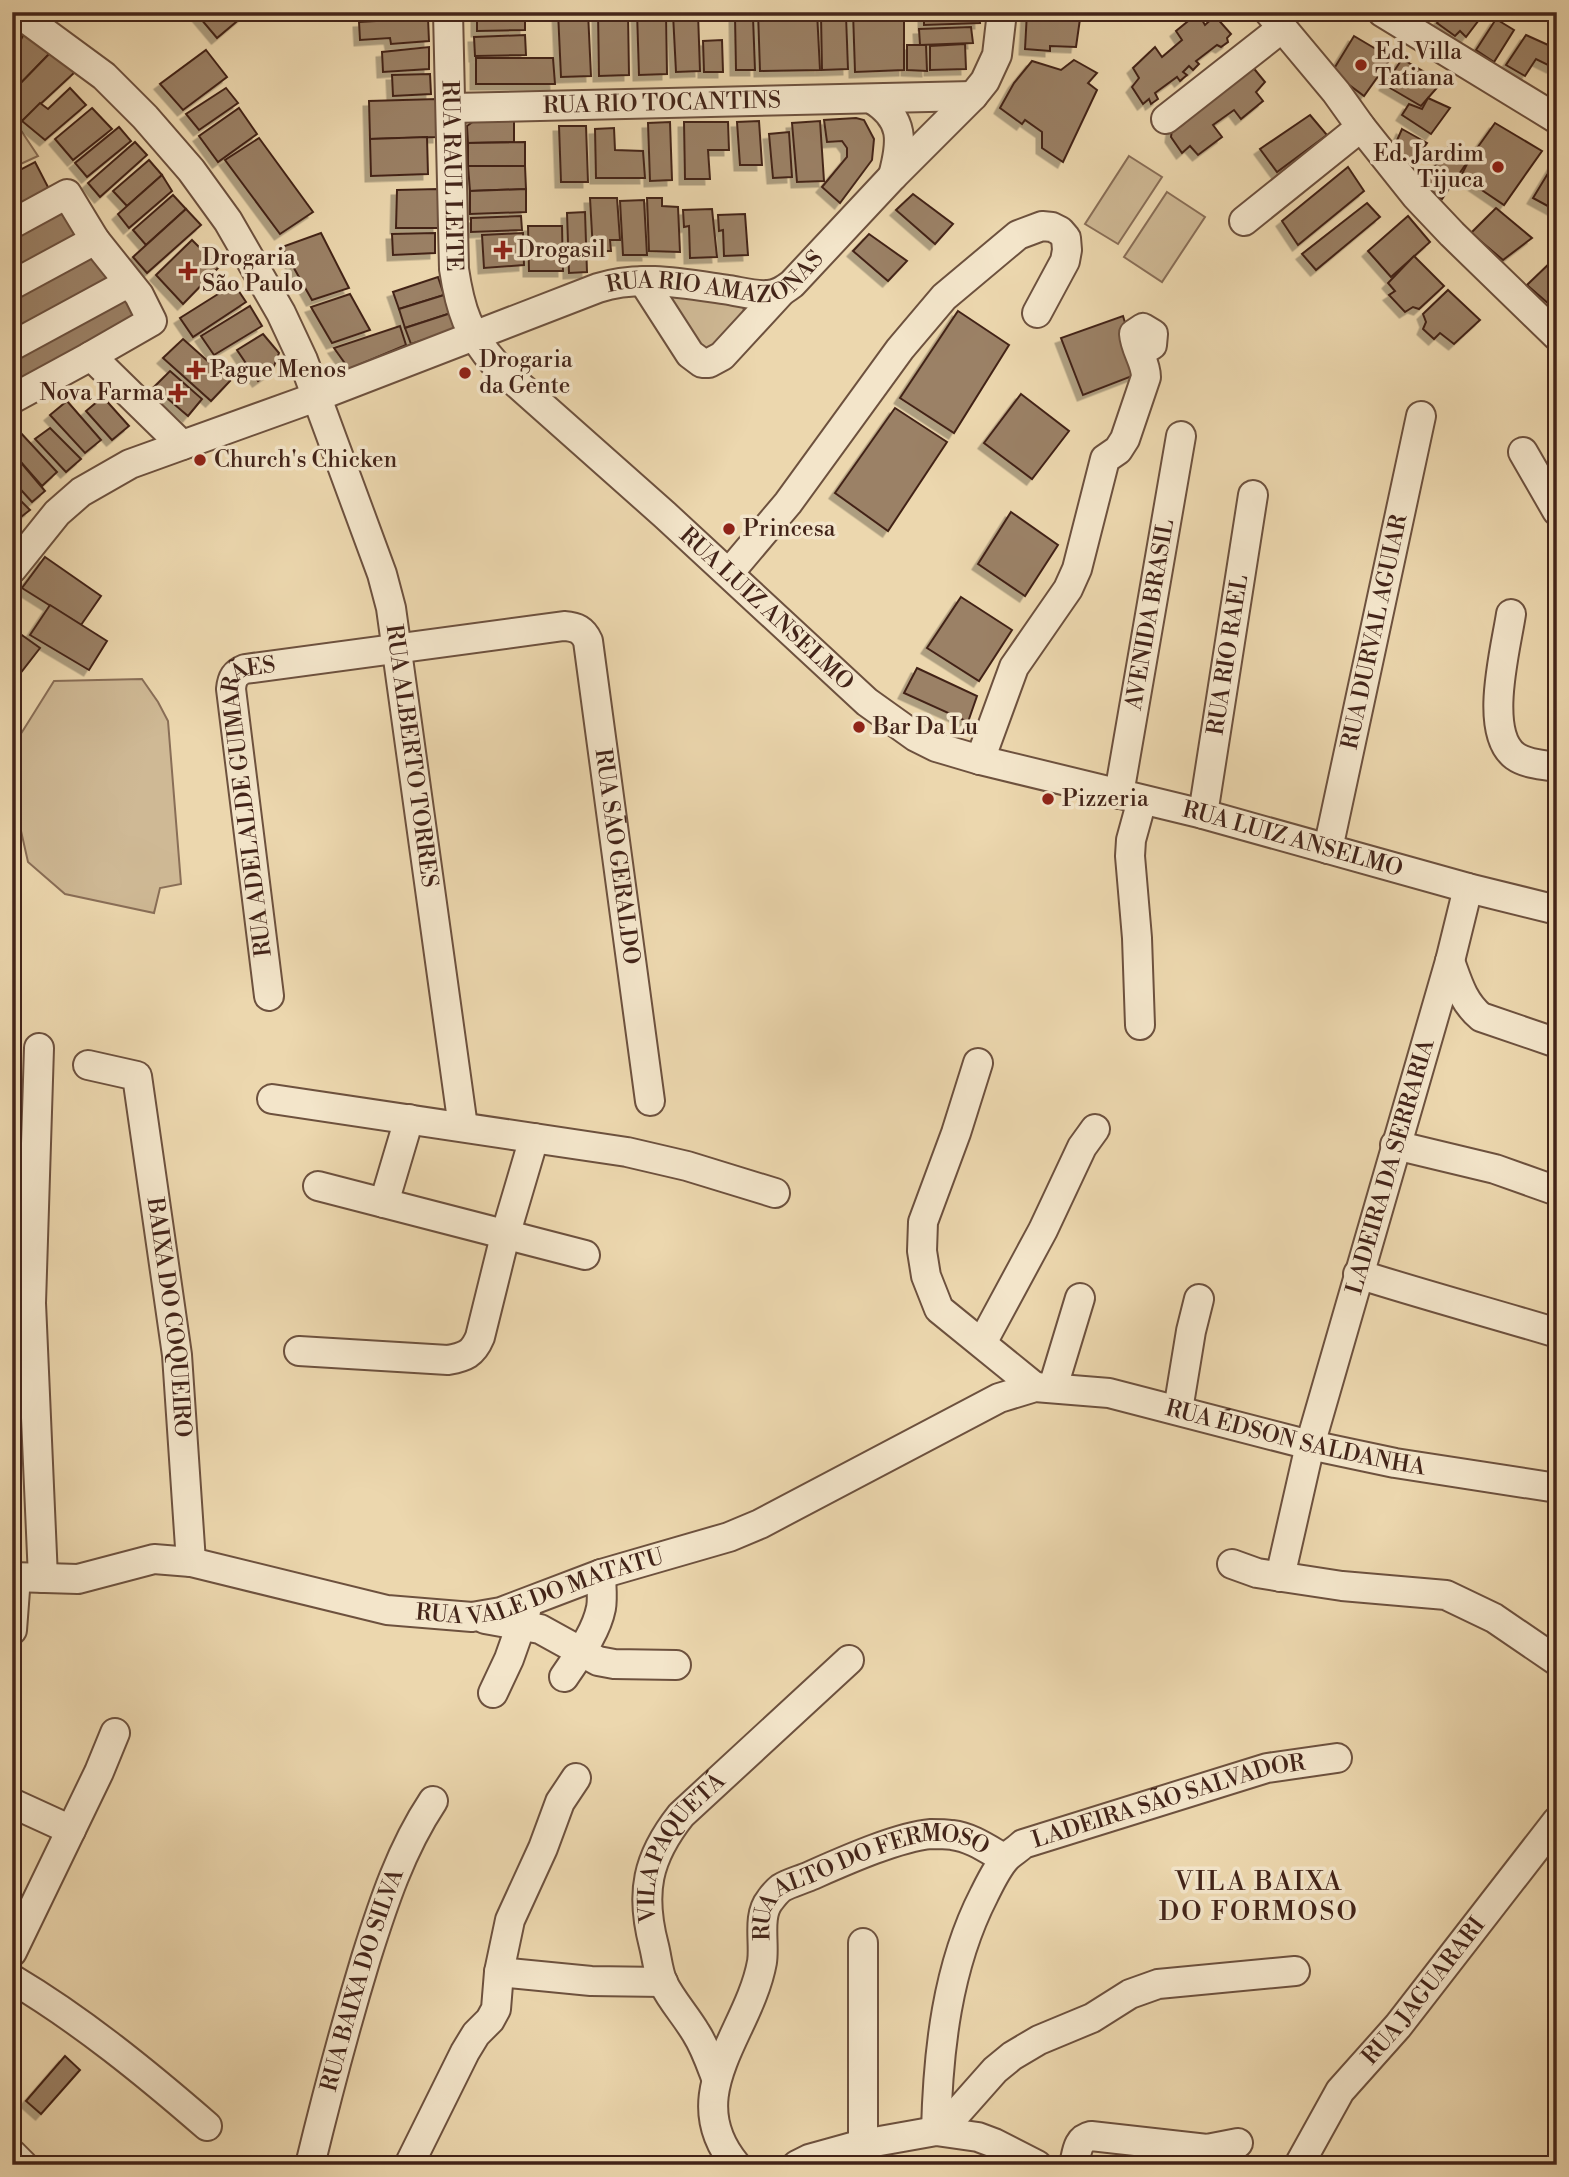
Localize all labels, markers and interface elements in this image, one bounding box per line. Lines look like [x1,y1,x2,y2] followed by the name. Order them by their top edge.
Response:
[1375,38,1462,92] place label: Ed. Villa Tatiana
[1353,57,1369,73] marker: Ed. Villa Tatiana
[436,80,468,272] street label: RUA RAUL LEITE
[543,86,781,120] street label: RUA RIO TOCANTINS
[1373,140,1484,194] place label: Ed. Jardim Tijuca
[1490,159,1506,175] marker: Ed. Jardim Tijuca
[517,236,606,264] place label: Drogasil
[495,242,511,258] marker: Drogasil
[202,244,304,298] place label: Drogaria São Paulo
[604,245,830,309] street label: RUA RIO AMAZONAS
[180,263,196,279] marker: Drogaria São Paulo
[479,346,573,400] place label: Drogaria da Gente
[210,356,346,384] place label: Pague Menos
[188,362,204,378] marker: Pague Menos
[457,365,473,381] marker: Drogaria da Gente
[39,379,164,407] place label: Nova Farma
[170,385,186,401] marker: Nova Farma
[214,446,398,474] place label: Church's Chicken
[192,452,208,468] marker: Church's Chicken
[1336,511,1414,752] street label: RUA DURVAL AGUIAR
[743,515,836,543] place label: Princesa
[1120,517,1180,713] street label: AVENIDA BRASIL
[673,521,859,696] street label: RUA LUIZ ANSELMO
[721,521,737,537] marker: Princesa
[1202,573,1254,737] street label: RUA RIO RAEL
[379,623,444,889] street label: RUA ALBERTO TORRES
[216,651,278,958] text: RUA ADELALDE GUIMARÃES
[251,651,301,979] street label: RUA ADELALDE GUIMARÃES
[872,713,978,741] place label: Bar Da Lu
[851,719,867,735] marker: Bar Da Lu
[589,747,645,966] street label: RUA SĀO GERALDO
[1062,785,1149,813] place label: Pizzeria
[1040,791,1056,807] marker: Pizzeria
[1180,796,1406,883] street label: RUA LUIZ ANSELMO
[1340,1035,1441,1298] street label: LADEIRA DA SERRARIA
[140,1195,197,1438] street label: BAIXA DO COQUEIRO
[1162,1394,1428,1482] street label: RUA ÉDSON SALDANHA
[414,1543,667,1632] street label: RUA VALE DO MATATU
[1029,1749,1308,1854] street label: LADEIRA SÃO SALVADOR
[633,1765,732,1925] street label: VILA PAQUETÁ
[748,1820,994,1941] street label: RUA ALTO DO FERMOSO
[315,1864,410,2095] street label: RUA BAIXA DO SILVA
[1159,1866,1359,1928] district label: VILA BAIXA DO FORMOSO
[1356,1911,1491,2071] street label: RUA JAGUARARI

